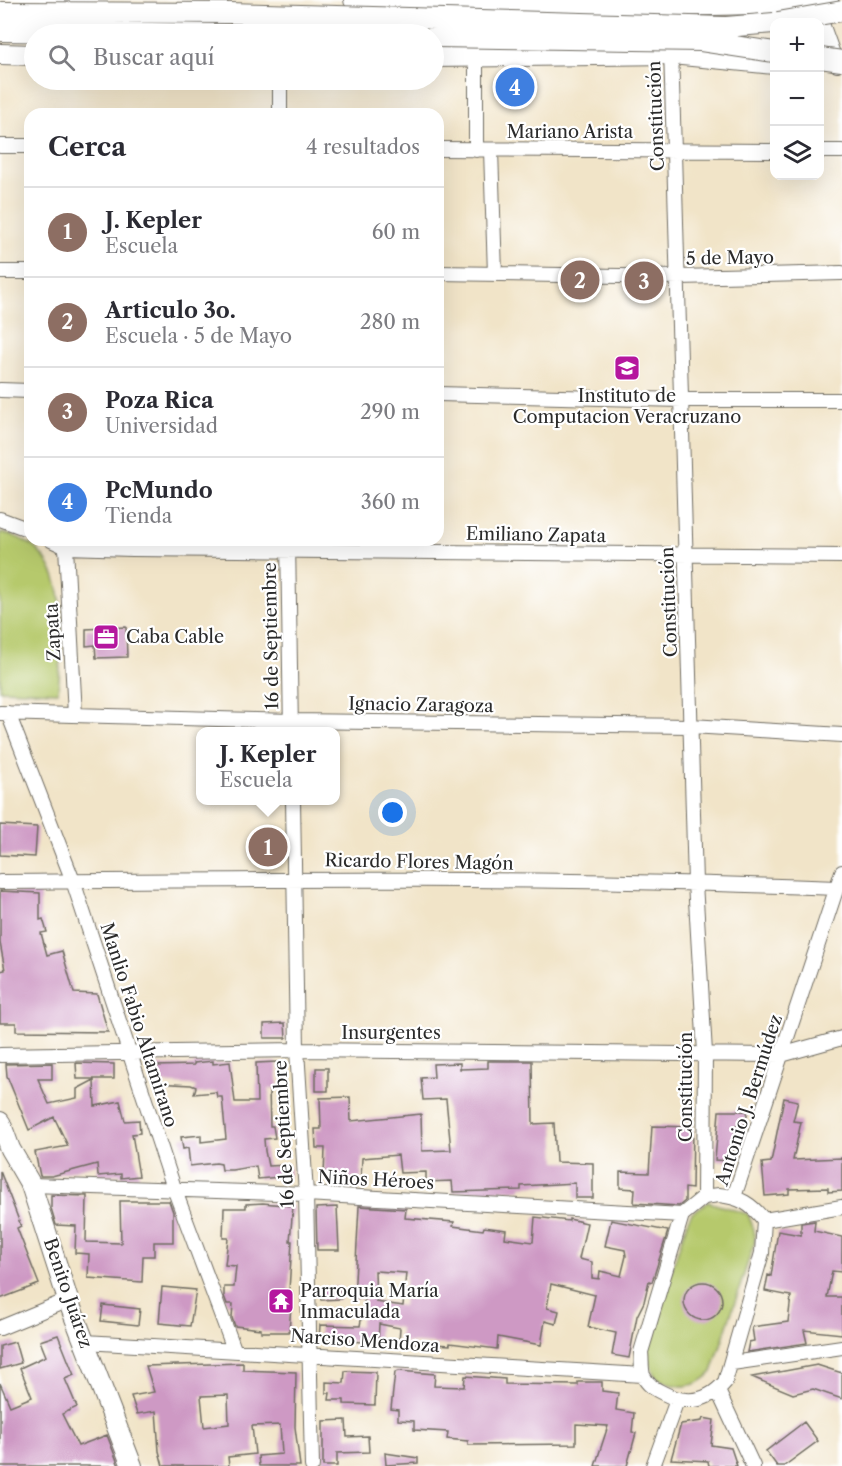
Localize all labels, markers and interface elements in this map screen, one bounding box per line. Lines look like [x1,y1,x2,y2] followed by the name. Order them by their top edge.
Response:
[770,18,824,180] map controls
[770,18,824,72] button: +
[24,24,444,90] search box
[45,41,78,74] icon: search
[93,44,215,71] text: Buscar aquí
[643,60,669,172] street label: Constitución
[496,64,534,110] pin: 4
[770,72,824,126] button: −
[507,121,634,143] street label: Mariano Arista
[770,126,824,180] button: layers
[48,131,126,163] text: Cerca
[306,135,420,159] text: 4 resultados
[105,207,202,234] text: J. Kepler
[63,220,72,244] text: 1
[372,220,420,244] text: 60 m
[105,234,178,258] text: Escuela
[686,246,774,270] street label: 5 de Mayo
[560,258,600,302] pin: 2
[624,258,664,304] pin: 3
[105,297,236,324] text: Articulo 3o.
[62,310,73,334] text: 2
[360,310,420,334] text: 280 m
[105,324,292,348] text: Escuela · 5 de Mayo
[612,353,642,383] school or university icon: Instituto de Computacion Veracruzano
[513,385,741,428] place label: Instituto de Computacion Veracruzano
[105,387,214,414] text: Poza Rica
[62,400,73,424] text: 3
[360,400,420,424] text: 290 m
[105,414,218,438] text: Universidad
[105,477,213,504] text: PcMundo
[62,490,73,514] text: 4
[361,490,420,514] text: 360 m
[105,504,172,528] text: Tienda
[466,523,607,547] street label: Emiliano Zapata
[656,546,682,658] street label: Constitución
[259,562,283,710] street label: 16 de Septiembre
[40,602,66,662] street label: Zapata
[91,622,121,652] office icon: Caba Cable
[126,626,224,648] place label: Caba Cable
[348,693,494,717] street label: Ignacio Zaragoza
[196,727,340,805] popup
[220,741,316,768] text: J. Kepler
[220,768,293,792] text: Escuela
[378,798,407,827] your location
[248,824,288,870] pin: 1
[324,849,514,875] street label: Ricardo Flores Magón
[96,920,182,1130] street label: Manlio Fabio Altamirano
[711,1012,787,1189] street label: Antonio J. Bermúdez
[341,1022,441,1044] street label: Insurgentes
[675,1032,697,1142] street label: Constitución
[269,1060,299,1208] street label: 16 de Septiembre
[317,1166,435,1194] street label: Niños Héroes
[39,1235,97,1351] street label: Benito Juárez
[300,1280,439,1323] place label: Parroquia María Inmaculada
[266,1286,296,1316] temple icon: Parroquia María Inmaculada
[290,1325,441,1357] street label: Narciso Mendoza

